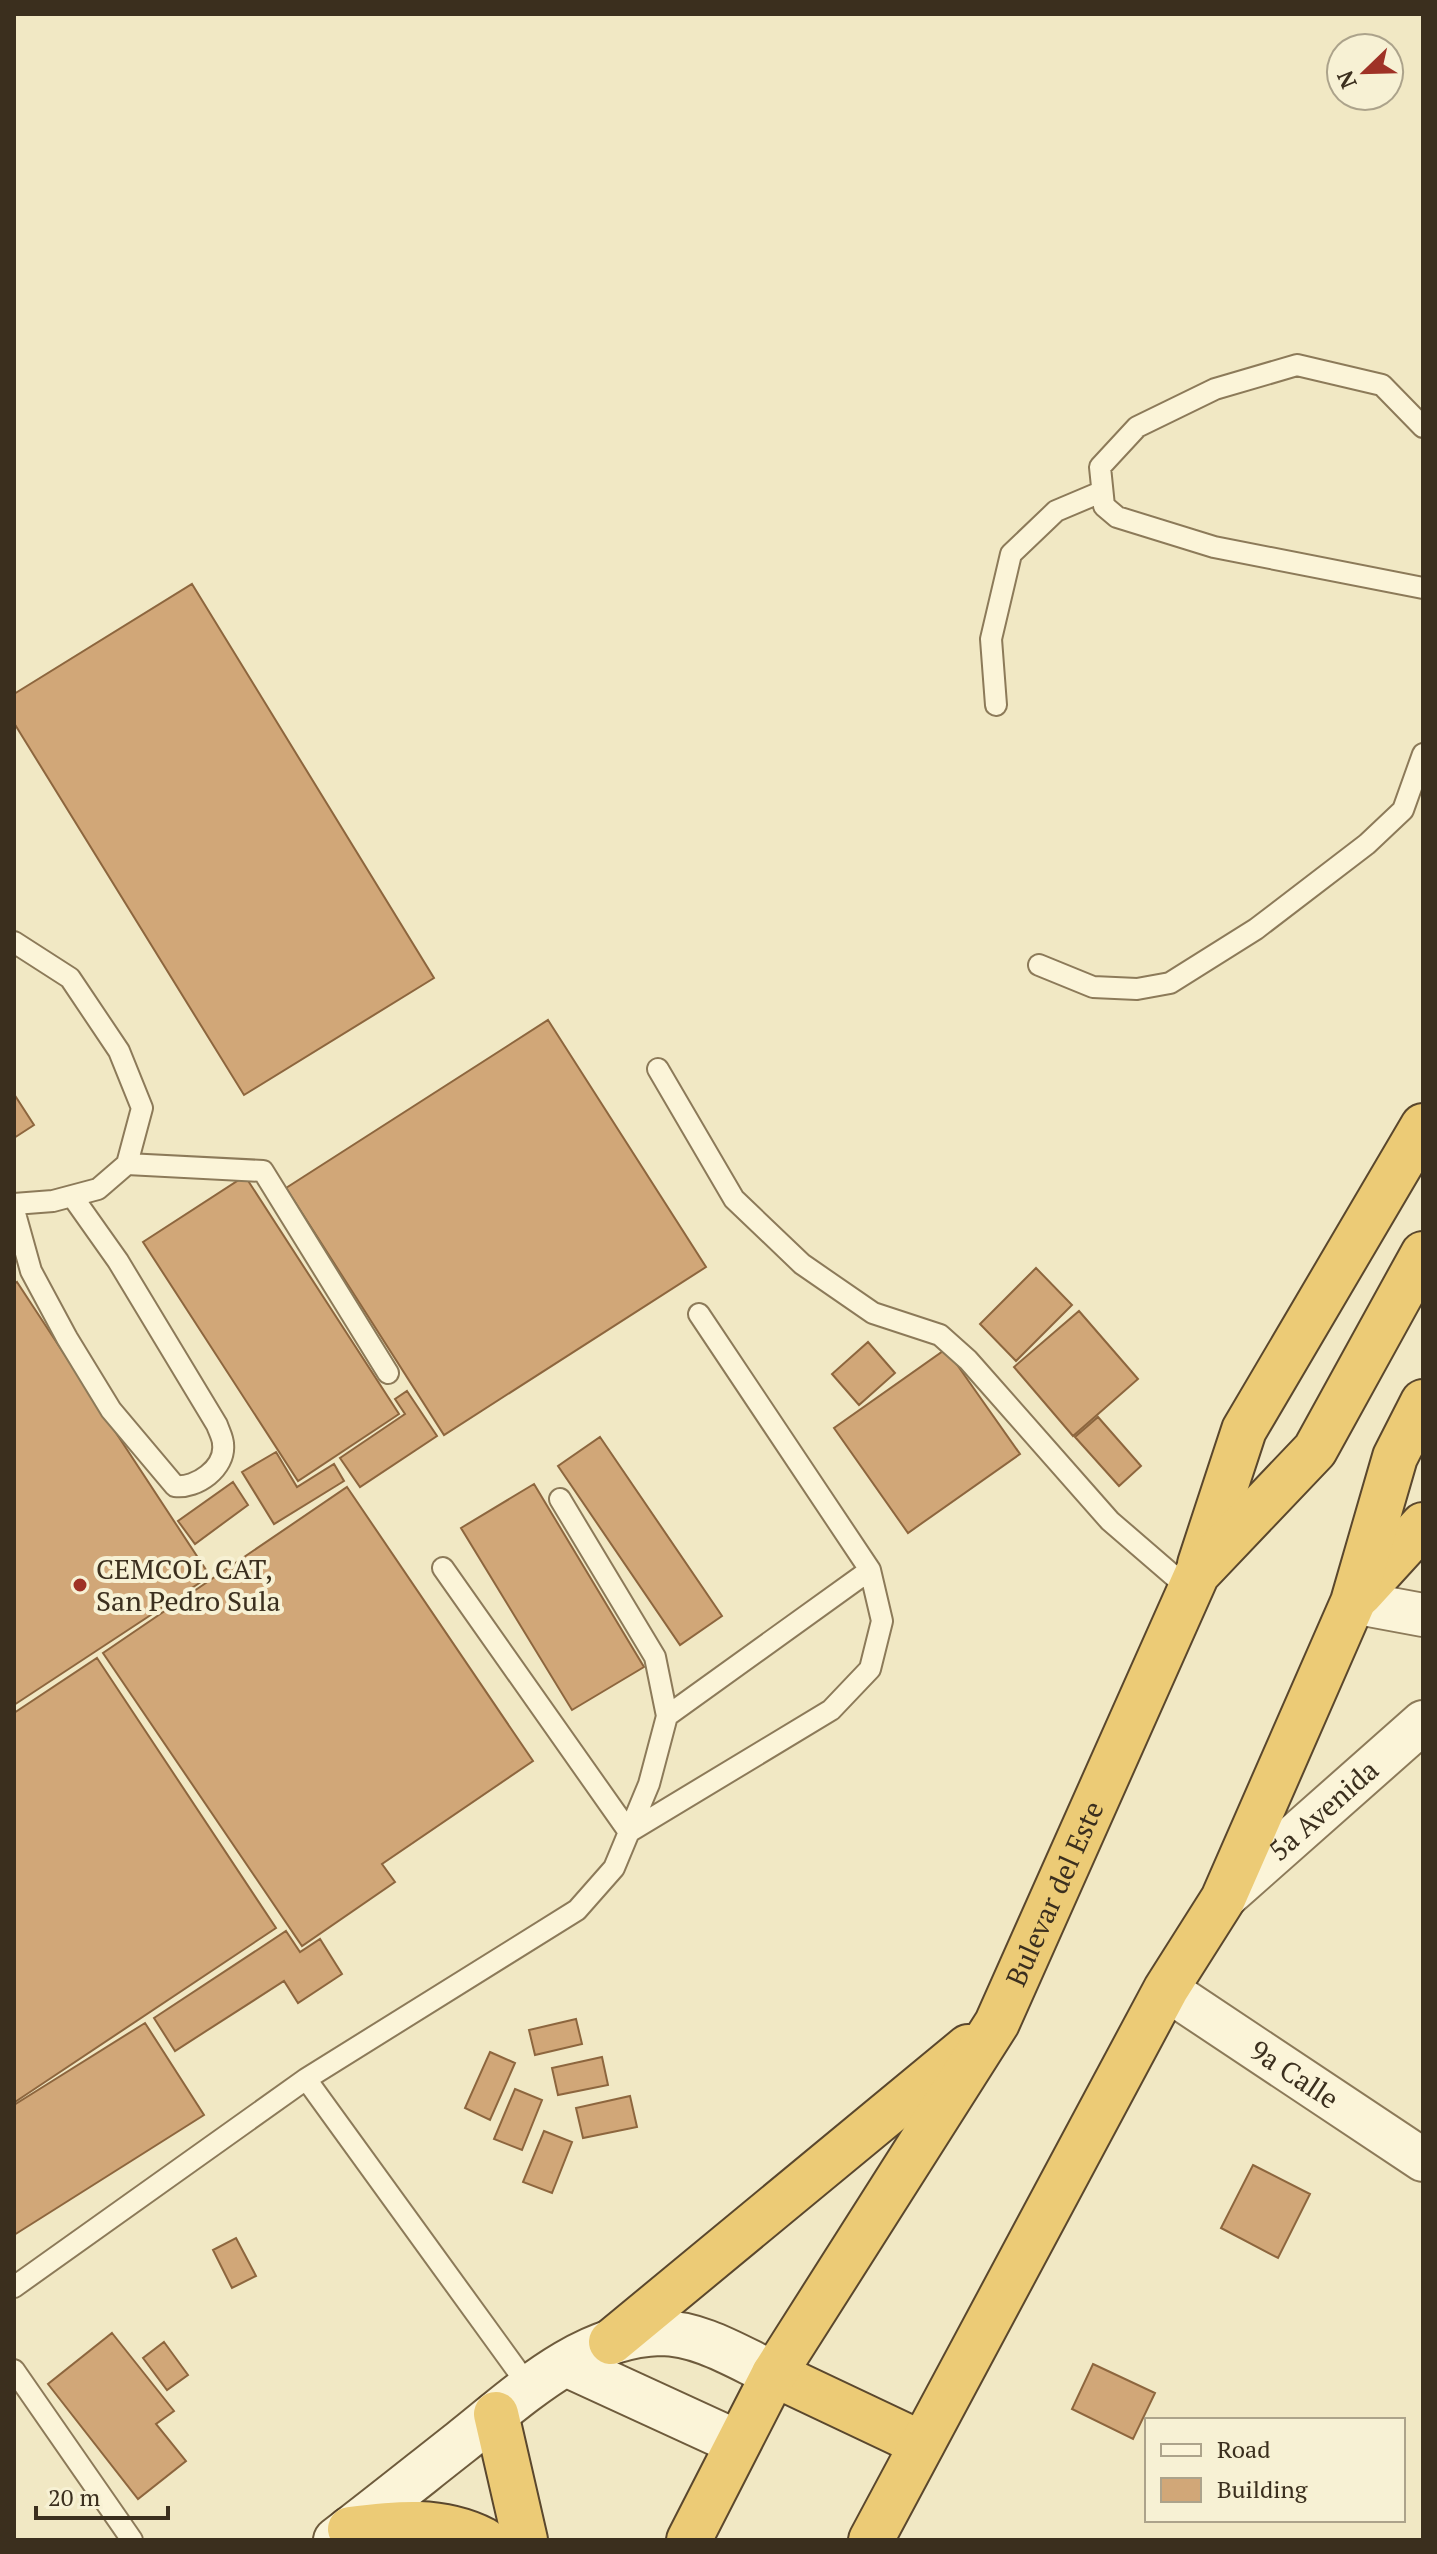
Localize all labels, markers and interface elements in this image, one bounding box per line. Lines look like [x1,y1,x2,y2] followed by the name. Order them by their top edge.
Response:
[1325,32,1405,112] north arrow
[1329,66,1363,93] text: N
[96,1550,281,1619] place label: CEMCOL CAT, San Pedro Sula
[71,1576,89,1594] marker: CEMCOL CAT, San Pedro Sula
[1260,1751,1386,1868] street label: 5a Avenida
[997,1795,1112,1992] street label: Bulevar del Este
[1243,2031,1346,2117] street label: 9a Calle
[1145,2418,1405,2522] legend
[1217,2433,1271,2465] text: Road
[36,2470,168,2520] scale bar
[1217,2473,1308,2505] text: Building
[48,2481,100,2513] text: 20 m

